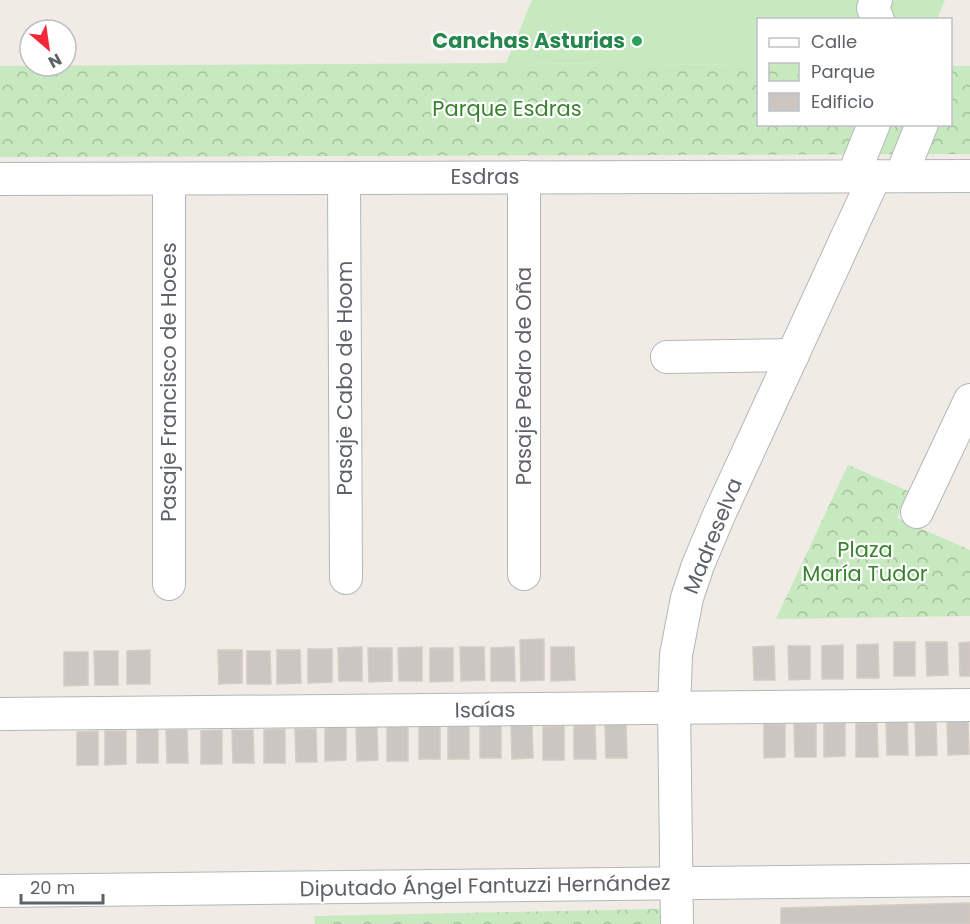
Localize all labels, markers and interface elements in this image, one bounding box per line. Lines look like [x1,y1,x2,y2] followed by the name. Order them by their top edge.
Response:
[18,18,78,78] north arrow
[757,18,952,126] legend
[432,26,625,55] place label: Canchas Asturias
[811,29,857,54] text: Calle
[630,34,644,48] marker: Canchas Asturias
[44,48,66,74] text: N
[811,59,875,84] text: Parque
[811,89,874,114] text: Edificio
[432,94,582,123] park label: Parque Esdras
[451,162,519,191] street label: Esdras
[154,242,183,522] street label: Pasaje Francisco de Hoces
[330,261,359,495] street label: Pasaje Cabo de Hoom
[509,267,538,485] street label: Pasaje Pedro de Oña
[676,474,749,598] street label: Madreselva
[802,535,928,588] park label: Plaza María Tudor
[454,694,516,725] street label: Isaías
[21,867,104,905] scale bar
[299,868,671,903] street label: Diputado Ángel Fantuzzi Hernández
[30,875,75,900] text: 20 m

